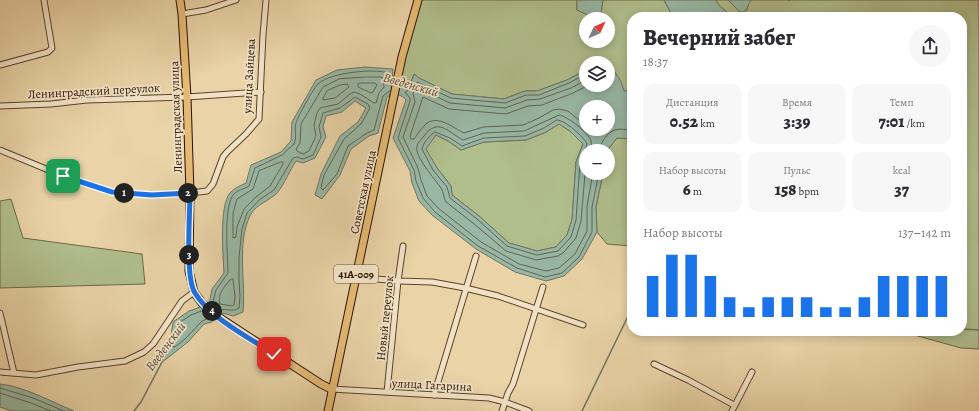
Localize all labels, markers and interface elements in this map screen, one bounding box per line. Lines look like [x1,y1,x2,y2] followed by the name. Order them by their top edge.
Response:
[579,12,615,48] north arrow
[579,12,615,180] map controls
[643,23,795,53] text: Вечерний забег
[909,25,951,67] button: share
[239,38,259,115] street label: улица Зайцева
[643,53,668,70] text: 18:37
[579,56,615,92] button: layers
[166,60,186,173] street label: Ленинградская улица
[381,68,441,101] water label: Введенский
[27,80,161,102] street label: Ленинградский переулок
[666,95,719,110] text: Дистанция
[782,95,812,110] text: Время
[890,95,914,110] text: Темп
[579,100,615,136] button: +
[670,110,698,133] text: 0.52
[784,110,810,133] text: 3:39
[879,110,904,133] text: 7:01
[698,116,715,131] text: km
[904,116,925,131] text: /km
[579,144,615,180] button: −
[346,148,380,235] street label: Советская улица
[46,159,80,193] pin
[659,163,726,178] text: Набор высоты
[783,163,811,178] text: Пульс
[893,163,910,178] text: kcal
[52,165,74,187] icon: arrive
[683,178,691,201] text: 6
[775,178,796,201] text: 158
[894,178,909,201] text: 37
[114,183,134,203] pin: 1
[178,183,198,203] pin: 2
[691,184,702,199] text: m
[796,184,819,199] text: bpm
[122,185,126,200] text: 1
[185,185,191,200] text: 2
[643,224,723,241] text: Набор высоты
[898,224,951,241] text: 137–142 m
[179,245,199,265] pin: 3
[187,247,191,262] text: 3
[334,265,378,283] road number: 41А-009
[373,275,397,361] street label: Новый переулок
[202,301,222,321] pin: 4
[209,303,215,318] text: 4
[141,318,190,374] water label: Введенский
[257,337,291,371] pin
[263,343,285,365] icon: check
[391,375,473,395] street label: улица Гагарина

